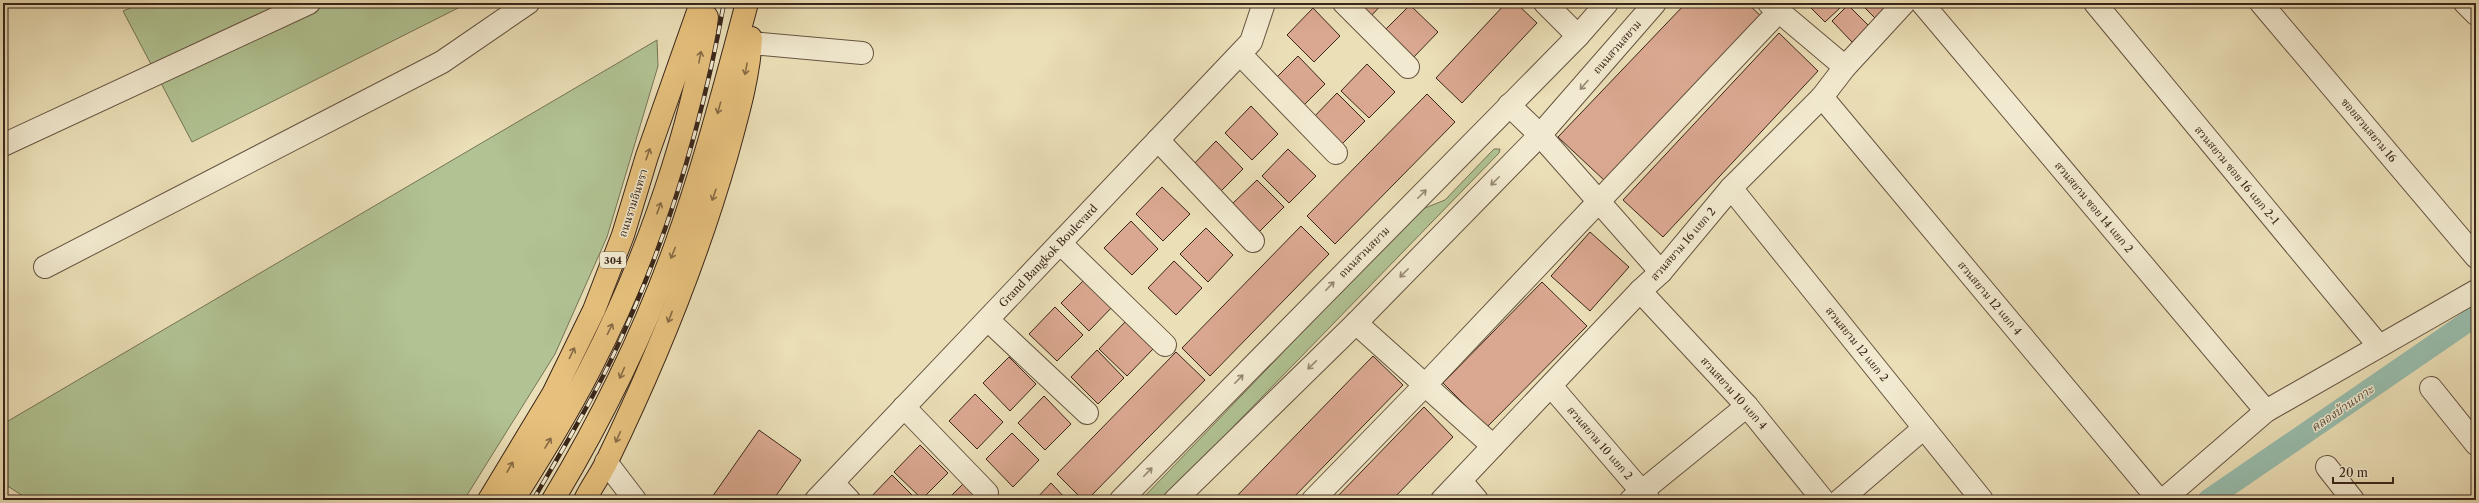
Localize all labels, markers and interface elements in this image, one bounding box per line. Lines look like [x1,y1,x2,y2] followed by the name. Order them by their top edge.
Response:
[1590,17,1644,77] street label: ถนนสวนสยาม
[697,51,705,64] one-way arrow
[741,63,749,76] one-way arrow
[1579,80,1588,90] one-way arrow
[2338,95,2400,165] street label: ซอยสวนสยาม 16
[715,101,722,114] one-way arrow
[2192,123,2283,227] street label: สวนสยาม ซอย 16 แยก 2-1
[645,148,653,160] one-way arrow
[2052,159,2136,255] street label: สวนสยาม ซอย 14 แยก 2
[615,167,651,239] street label: ถนนรามอินทรา
[1490,176,1500,186] one-way arrow
[710,189,717,202] one-way arrow
[1417,189,1427,199] one-way arrow
[996,201,1101,310] street label: Grand Bangkok Boulevard
[655,203,663,215] one-way arrow
[1647,205,1719,283] street label: สวนสยาม 16 แยก 2
[1335,223,1393,281] street label: ถนนสวนสยาม
[668,247,676,259] one-way arrow
[600,252,626,268] road number: 304
[1955,258,2025,338] street label: สวนสยาม 12 แยก 4
[1399,268,1409,278] one-way arrow
[1325,281,1335,291] one-way arrow
[1823,304,1891,384] street label: สวนสยาม 12 แยก 2
[665,311,673,323] one-way arrow
[607,323,614,335] one-way arrow
[569,348,577,360] one-way arrow
[1698,354,1770,432] street label: สวนสยาม 10 แยก 4
[1307,360,1317,370] one-way arrow
[617,366,625,378] one-way arrow
[1234,374,1244,384] one-way arrow
[2308,381,2377,434] water label: คลองบ้านเกาะ
[1564,403,1636,483] street label: สวนสยาม 10 แยก 2
[614,430,621,442] one-way arrow
[545,437,553,449] one-way arrow
[2333,459,2393,485] scale bar
[506,461,514,473] one-way arrow
[2339,465,2368,480] text: 20 m
[1143,467,1153,477] one-way arrow

